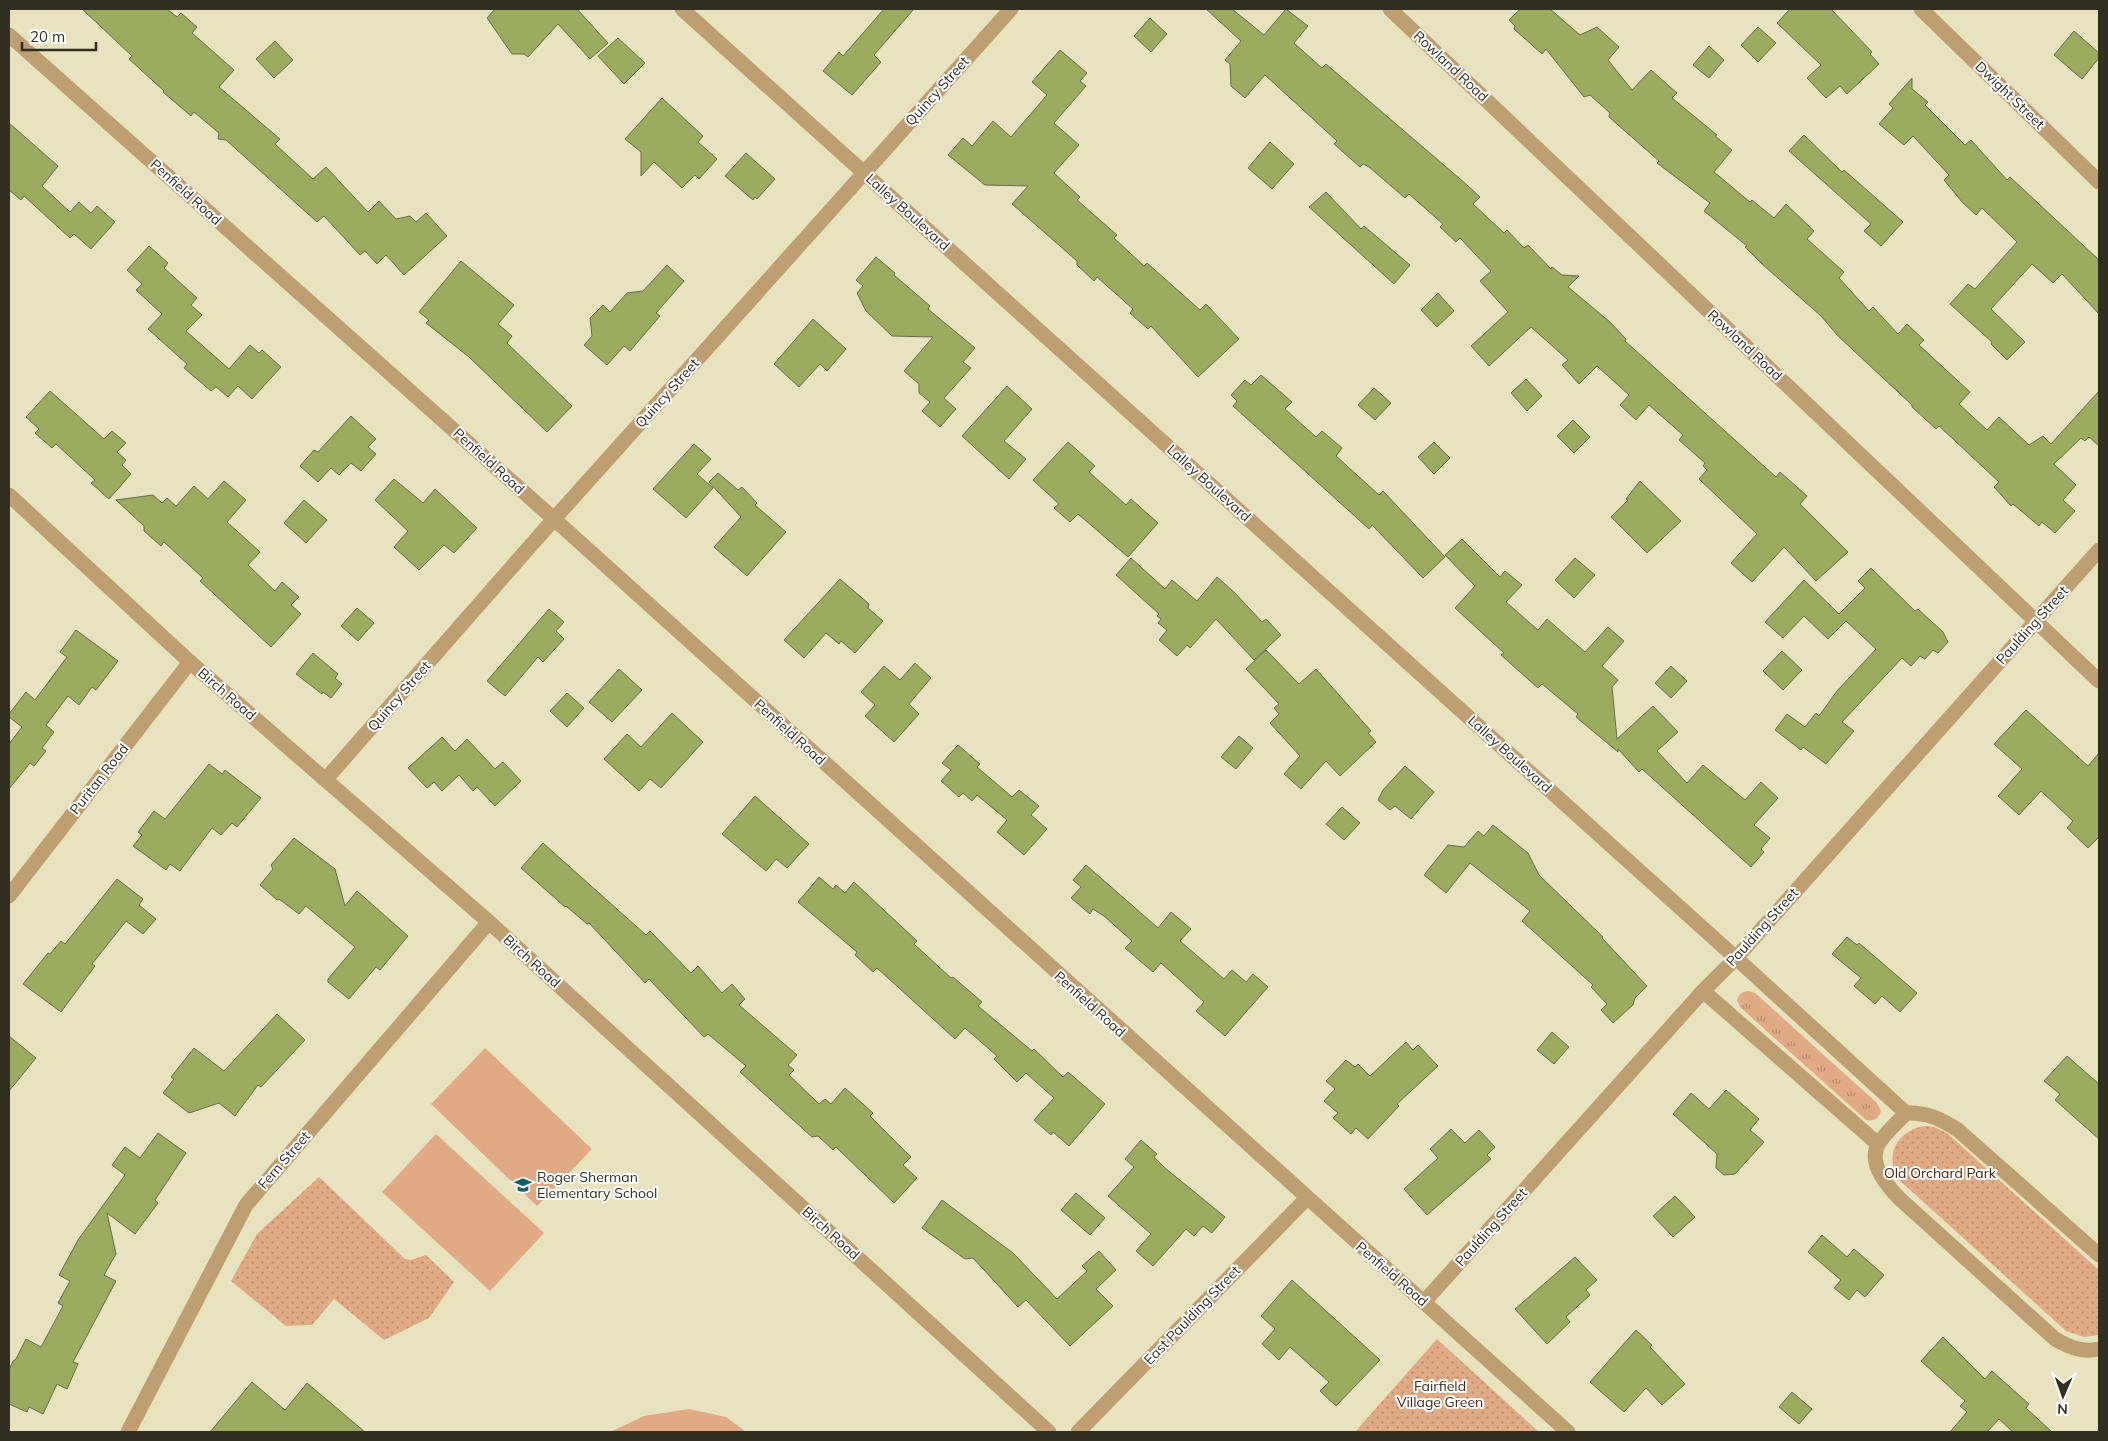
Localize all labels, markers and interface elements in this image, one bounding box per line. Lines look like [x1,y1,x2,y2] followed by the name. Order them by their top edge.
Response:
[22,20,96,52] scale bar
[30,27,65,46] text: 20 m
[1410,27,1492,105] street label: Rowland Road
[901,53,973,129] street label: Quincy Street
[1971,57,2049,133] street label: Dwight Street
[147,155,225,229] street label: Penfield Road
[862,170,954,254] street label: Lalley Boulevard
[1704,306,1786,384] street label: Rowland Road
[631,355,703,431] street label: Quincy Street
[450,424,528,498] street label: Penfield Road
[1163,441,1255,525] street label: Lalley Boulevard
[1992,582,2072,668] street label: Paulding Street
[364,657,434,735] street label: Quincy Street
[194,664,260,724] street label: Birch Road
[751,695,829,769] street label: Penfield Road
[1464,712,1556,796] street label: Lalley Boulevard
[66,740,132,818] street label: Puritan Road
[1722,884,1802,970] street label: Paulding Street
[500,931,564,991] street label: Birch Road
[1051,967,1129,1041] street label: Penfield Road
[254,1127,314,1193] street label: Fern Street
[1884,1164,1997,1182] park label: Old Orchard Park
[537,1168,657,1202] place label: Roger Sherman Elementary School
[513,1175,533,1195] school or university icon: Roger Sherman Elementary School
[1451,1184,1531,1270] street label: Paulding Street
[799,1203,863,1263] street label: Birch Road
[1352,1238,1432,1310] street label: Penfield Road
[1140,1261,1244,1368] street label: East Paulding Street
[2038,1371,2088,1421] north arrow
[1397,1377,1483,1411] park label: Fairfield Village Green
[2057,1400,2068,1418] text: N

